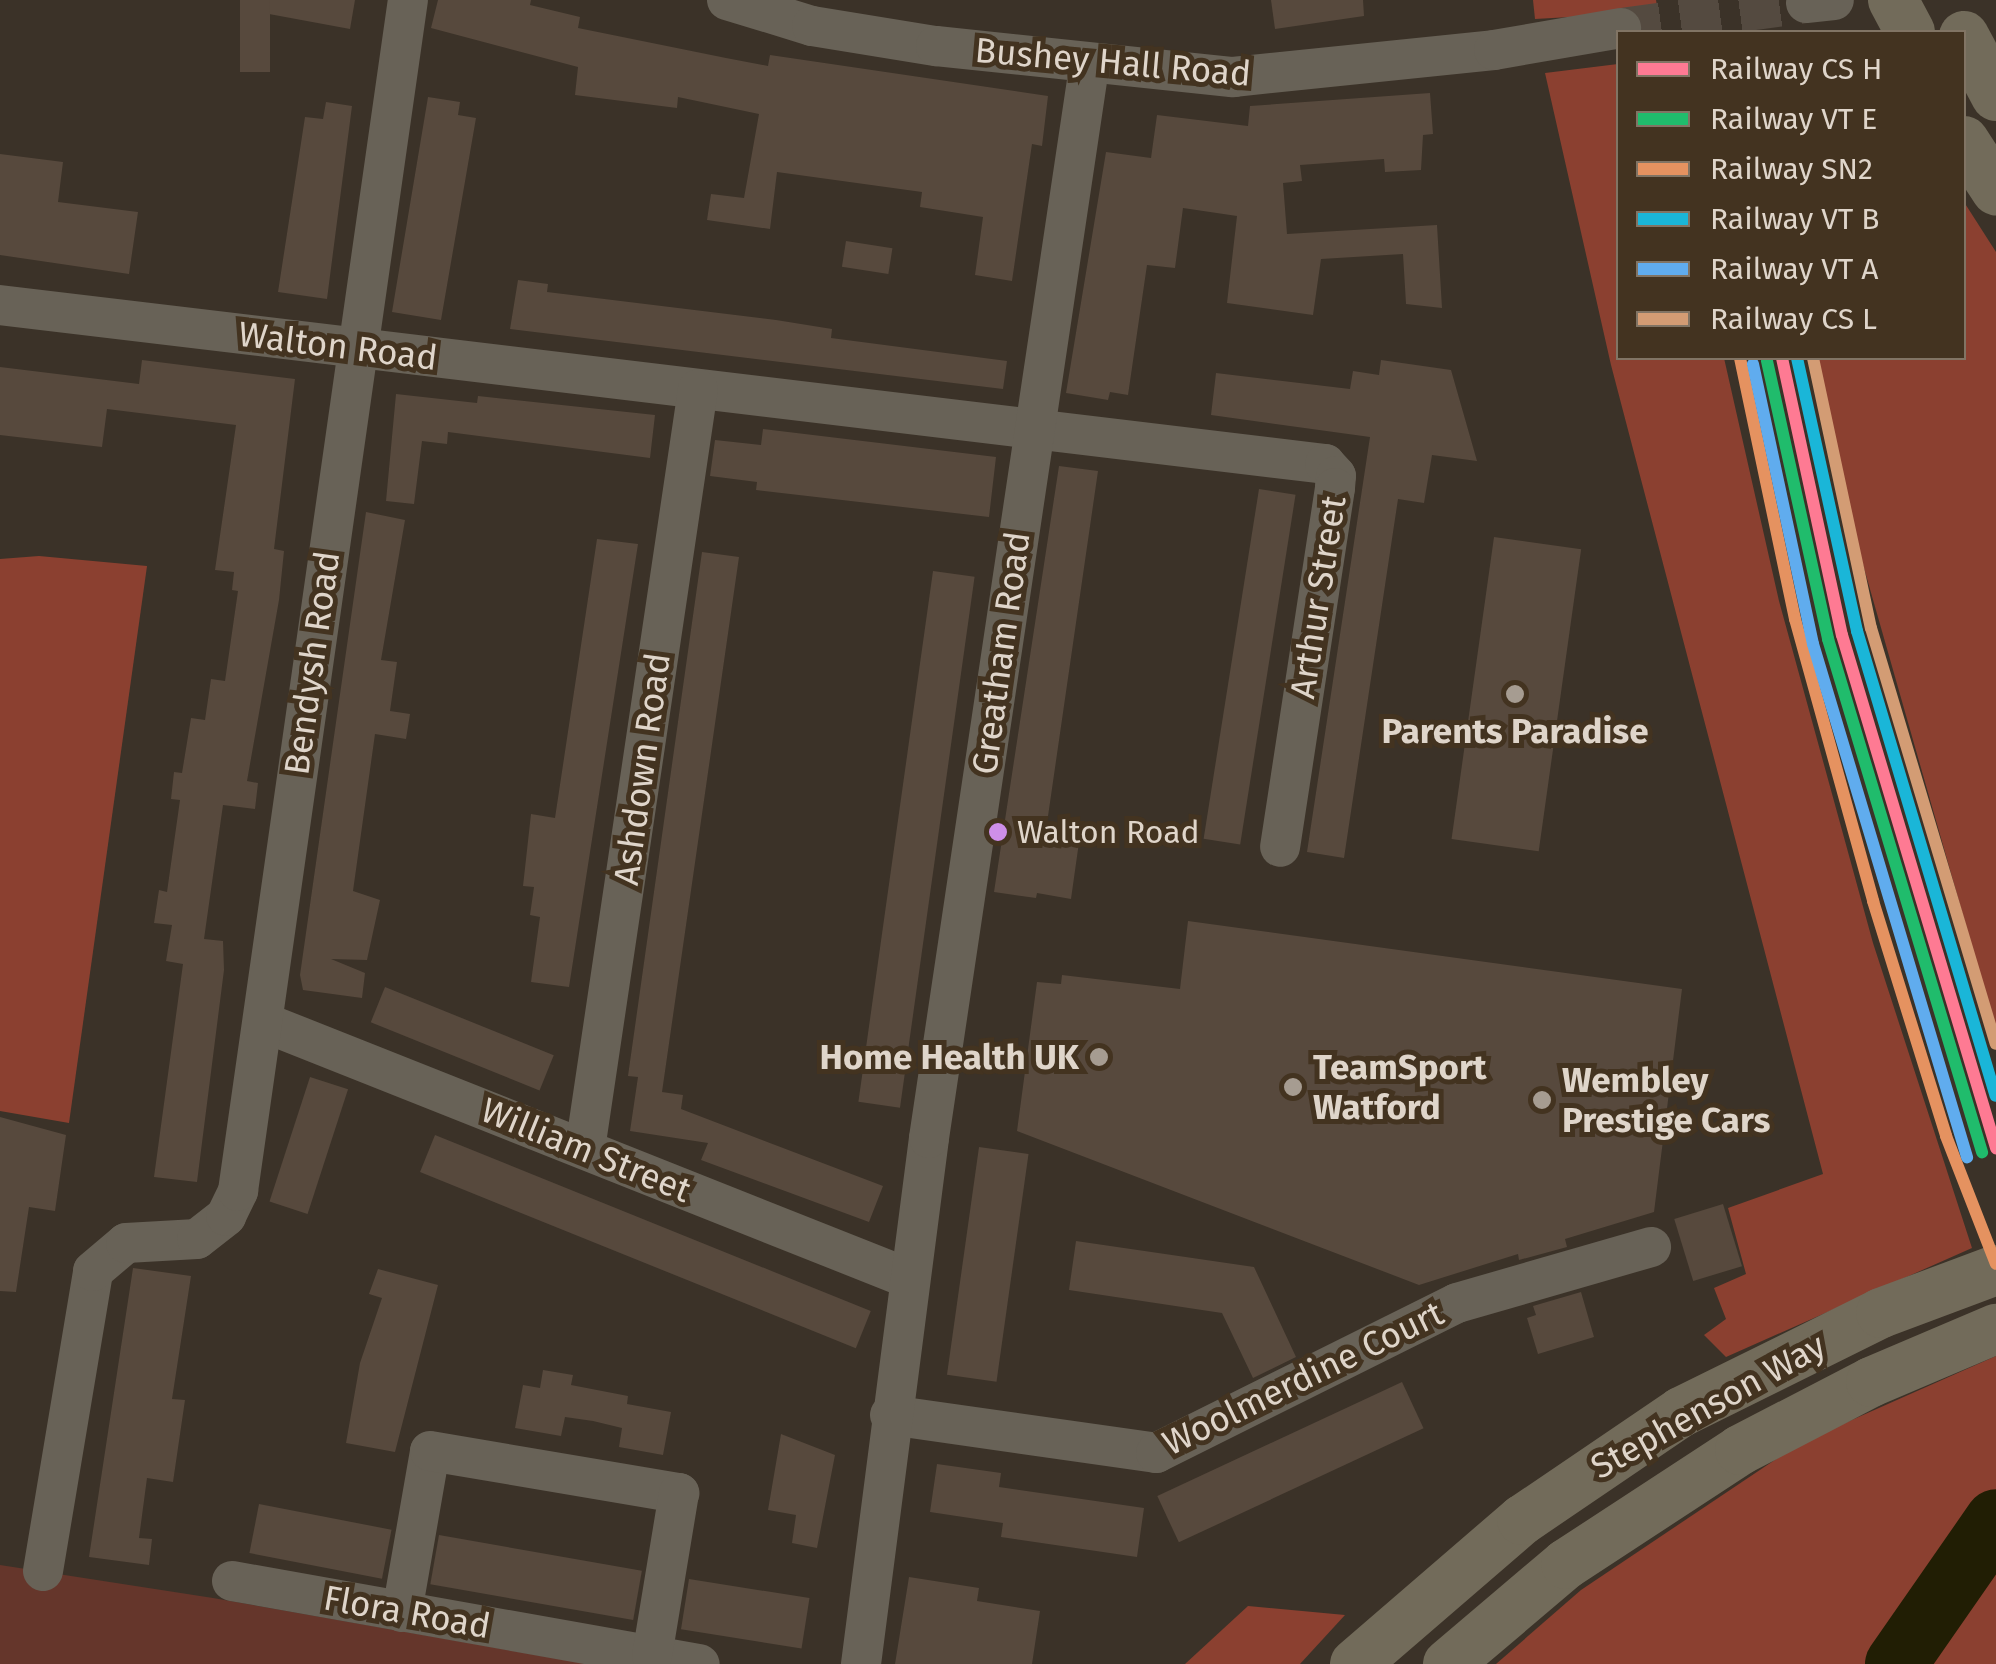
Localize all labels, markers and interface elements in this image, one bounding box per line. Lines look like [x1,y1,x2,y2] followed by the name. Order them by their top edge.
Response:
[973,29,1253,95] street label: Bushey Hall Road
[1616,30,1966,360] legend
[1710,51,1882,87] text: Railway CS H
[1710,101,1877,137] text: Railway VT E
[1710,151,1873,187] text: Railway SN2
[1710,201,1880,237] text: Railway VT B
[1710,251,1878,287] text: Railway VT A
[1710,301,1877,337] text: Railway CS L
[236,313,440,379] street label: Walton Road
[1281,493,1355,701] street label: Arthur Street
[963,529,1039,777] street label: Greatham Road
[276,548,348,778] street label: Bendysh Road
[605,650,679,888] street label: Ashdown Road
[1504,683,1526,705] marker: Parents Paradise
[1381,710,1649,752] place label: Parents Paradise
[1017,813,1200,851] place label: Walton Road
[988,822,1008,842] marker: Walton Road
[820,1036,1079,1078] place label: Home Health UK
[1088,1046,1110,1068] marker: Home Health UK
[1313,1046,1487,1128] place label: TeamSport Watford
[1562,1059,1770,1141] place label: Wembley Prestige Cars
[1282,1076,1304,1098] marker: TeamSport Watford
[475,1089,697,1211] street label: William Street
[1531,1089,1553,1111] marker: Wembley Prestige Cars
[1156,1292,1450,1464] street label: Woolmerdine Court
[1584,1324,1832,1488] street label: Stephenson Way
[320,1577,494,1647] street label: Flora Road

